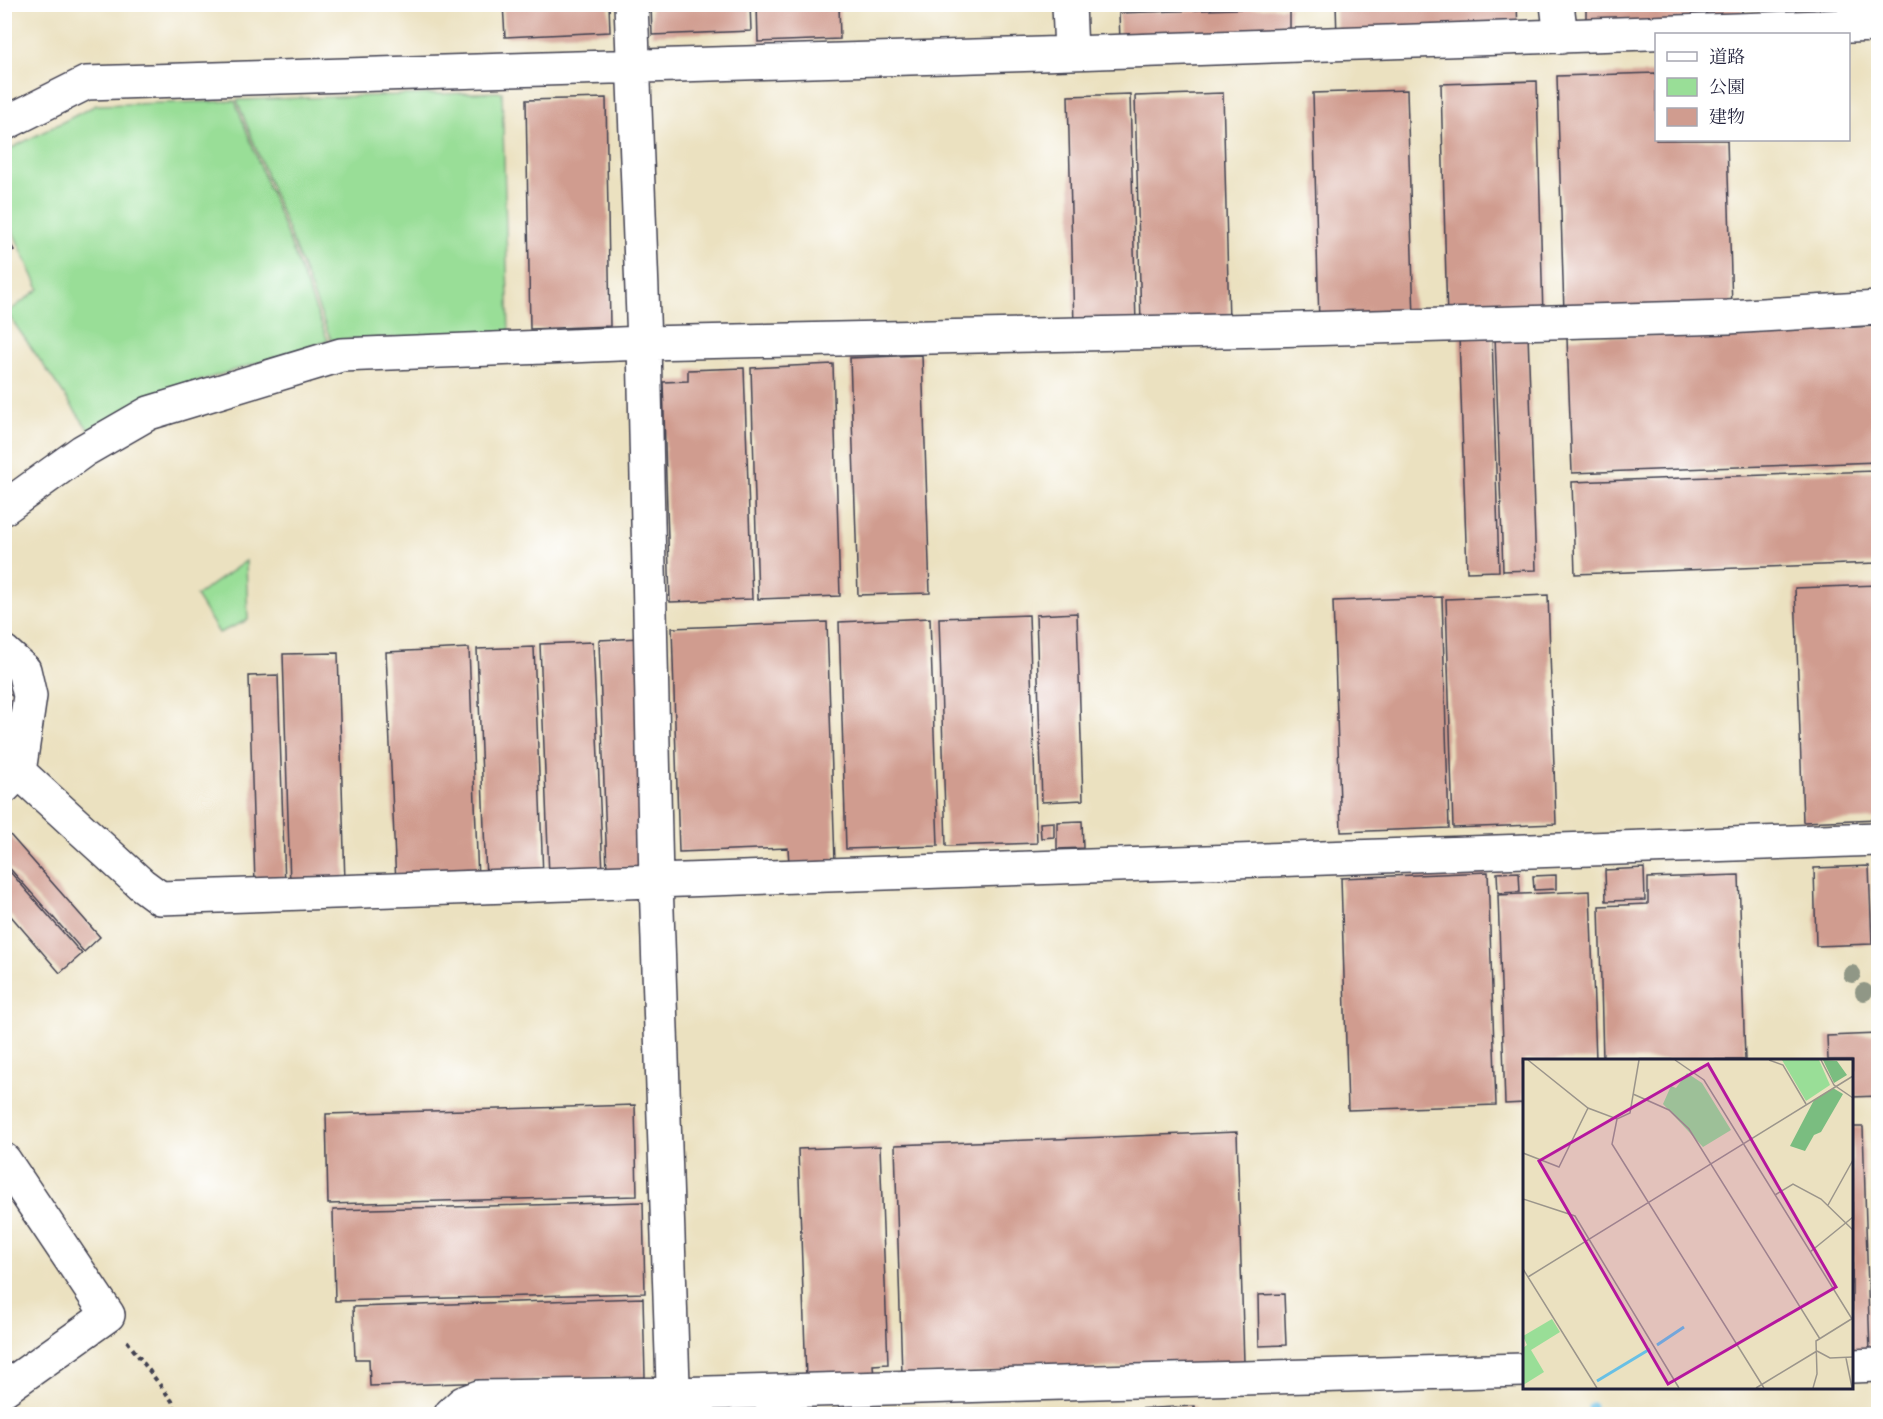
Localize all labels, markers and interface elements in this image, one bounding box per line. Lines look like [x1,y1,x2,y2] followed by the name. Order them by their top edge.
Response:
[1655,33,1850,141] legend
[1709,47,1745,69] text: 道路
[1709,77,1745,99] text: 公園
[1709,107,1745,129] text: 建物
[1523,1059,1853,1389] inset map

